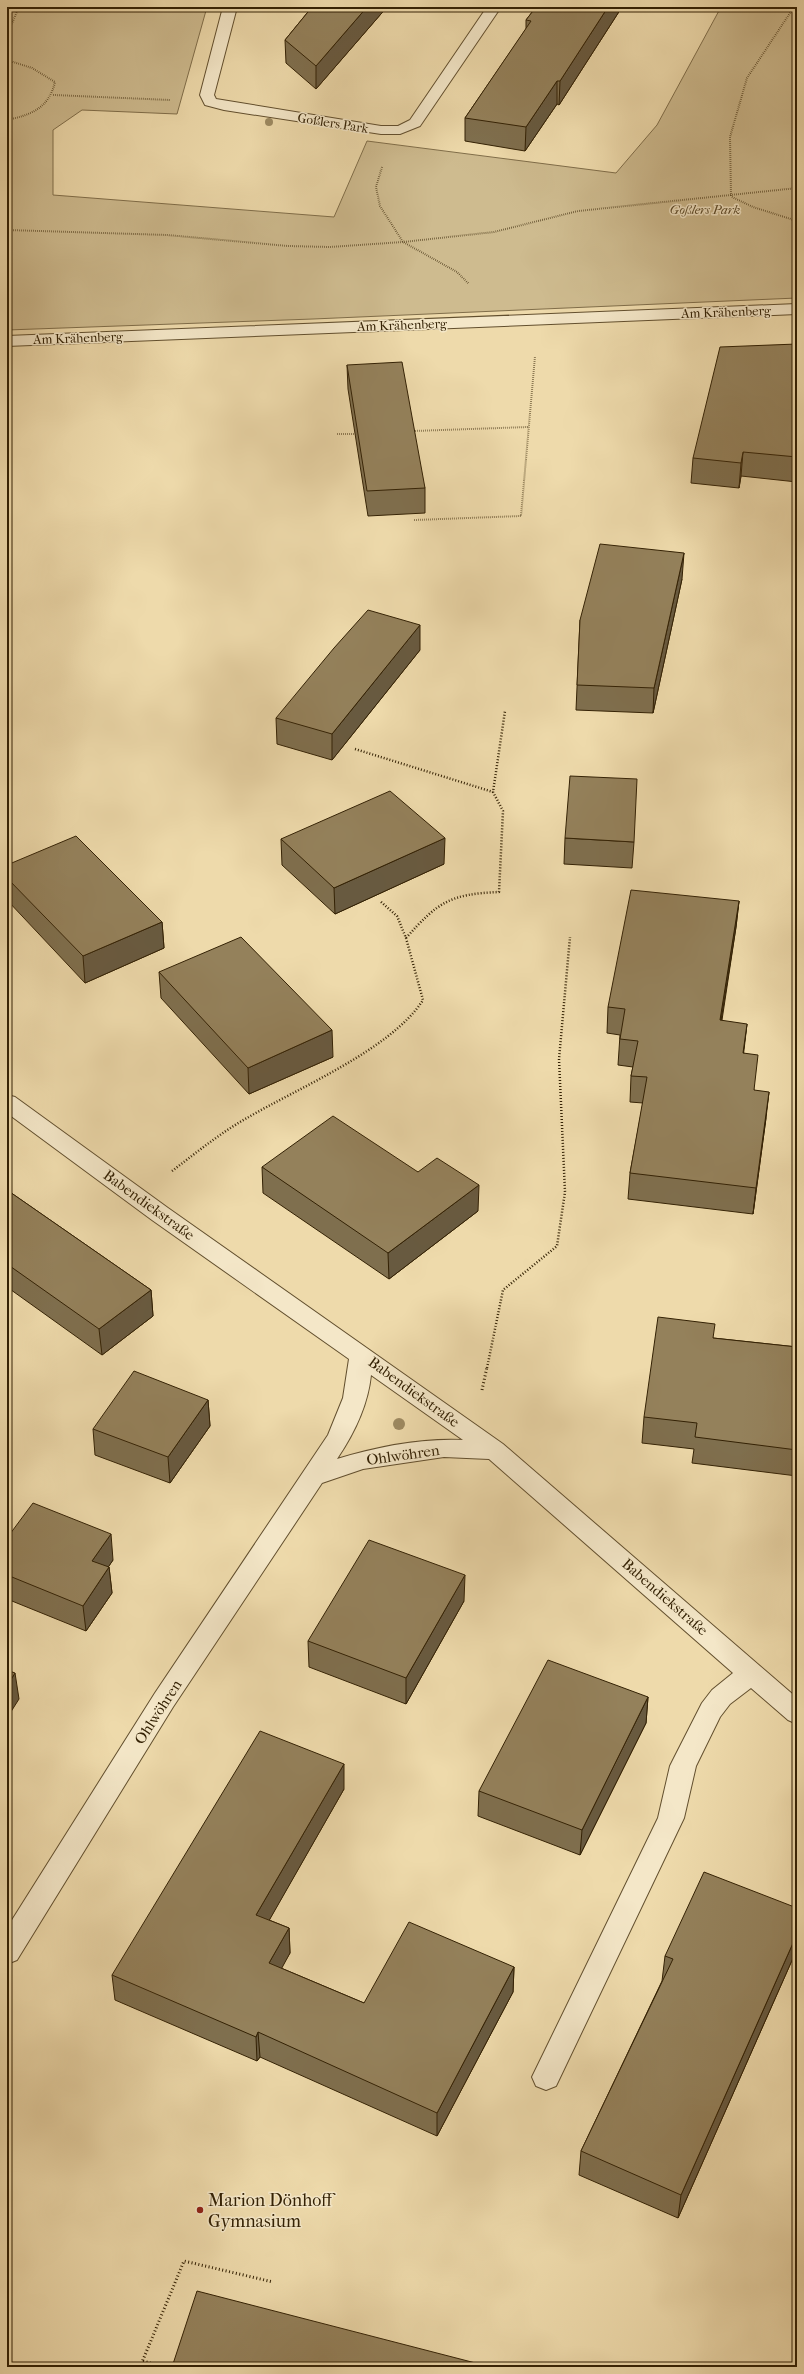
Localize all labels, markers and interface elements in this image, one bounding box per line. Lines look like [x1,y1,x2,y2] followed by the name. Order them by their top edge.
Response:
[296,110,370,136] street label: Goßlers Park
[670,202,741,217] park label: Goßlers Park
[680,303,772,321] street label: Am Krähenberg
[356,316,448,334] street label: Am Krähenberg
[32,329,124,347] street label: Am Krähenberg
[100,1166,198,1244] street label: Babendiekstraße
[365,1353,463,1431] street label: Babendiekstraße
[365,1441,441,1469] street label: Ohlwöhren
[618,1555,712,1640] street label: Babendiekstraße
[130,1676,186,1748] street label: Ohlwöhren
[208,2190,336,2232] place label: Marion Dönhoff Gymnasium
[195,2205,205,2215] marker: Marion Dönhoff Gymnasium

